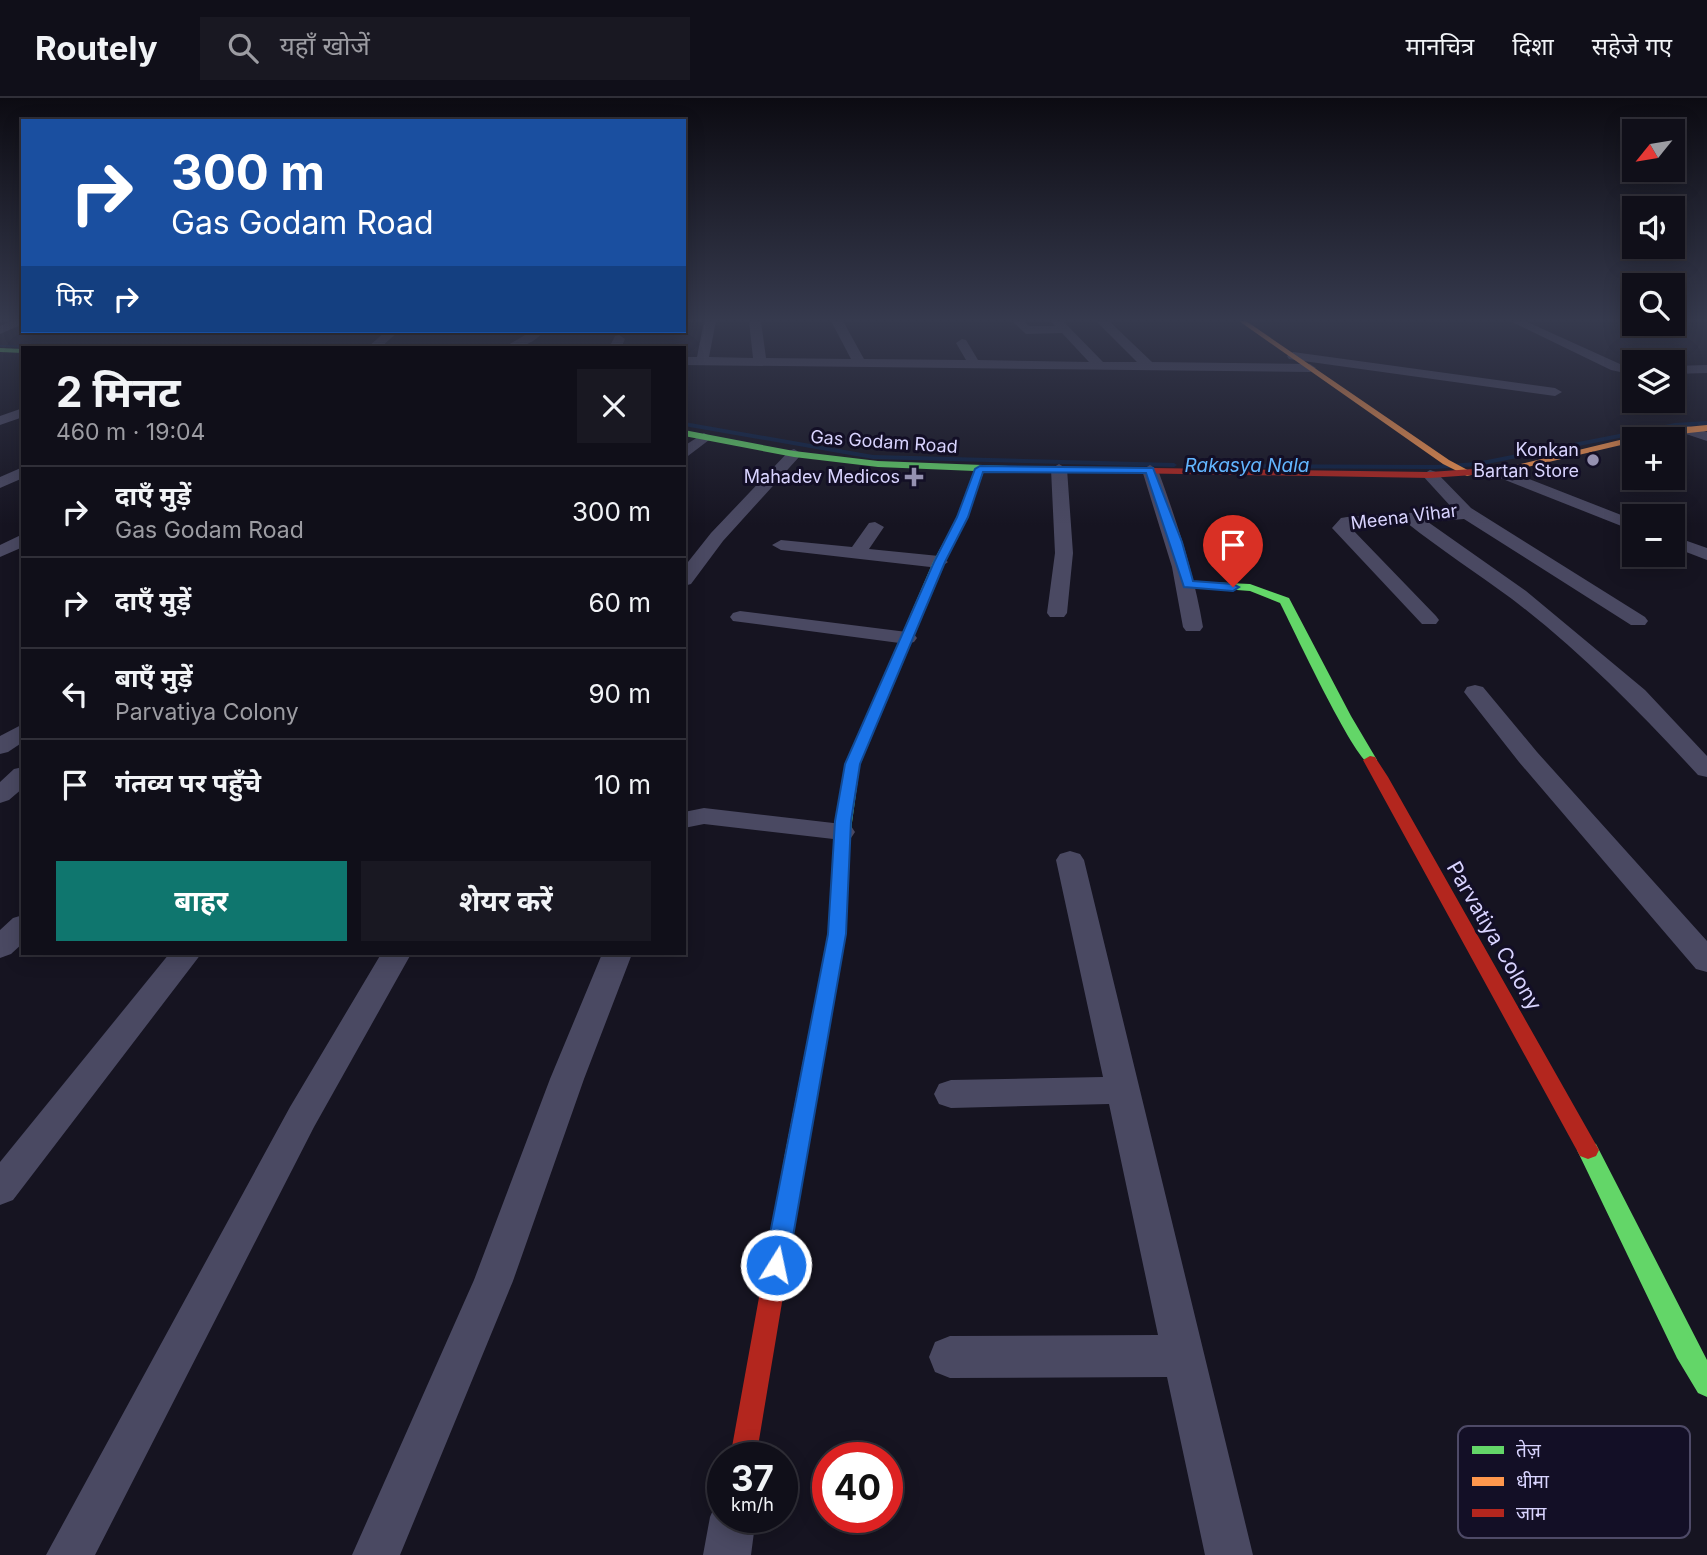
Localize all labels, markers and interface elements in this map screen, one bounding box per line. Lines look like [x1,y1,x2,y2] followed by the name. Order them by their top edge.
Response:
[200,17,690,80] search box
[35,28,158,68] text: Routely
[224,29,262,67] icon: search
[280,30,370,61] text: यहाँ खोजें
[1406,32,1474,61] text: मानचित्र
[1512,32,1554,61] text: दिशा
[1592,32,1672,61] text: सहेजे गए
[1622,119,1685,182] north arrow
[1622,119,1685,567] map controls
[171,143,325,202] text: 300 m
[56,147,147,238] icon: right
[1622,196,1685,259] button: sound
[171,203,434,242] text: Gas Godam Road
[1622,273,1685,336] button: search
[107,280,145,318] icon: right
[56,281,93,312] text: फिर
[1622,350,1685,413] button: layers
[56,366,181,417] text: 2 मिनट
[577,369,651,443] button: close
[56,418,205,446] text: 460 m · 19:04
[810,426,958,457] street label: Gas Godam Road
[1622,427,1685,490] button: +
[1473,439,1579,481] place label: Konkan Bartan Store
[1585,452,1601,468] marker: Konkan Bartan Store
[1185,454,1310,477] water label: Rakasya Nala
[744,466,900,487] place label: Mahadev Medicos
[906,469,922,485] marker: Mahadev Medicos
[115,480,191,511] text: दाएँ मुड़ें
[56,493,94,531] icon: right
[572,496,651,527] text: 300 m
[1349,500,1459,533] street label: Meena Vihar
[1622,504,1685,567] button: −
[1203,515,1263,587] pin
[115,516,304,544] text: Gas Godam Road
[1214,526,1252,564] icon: arrive
[56,584,94,622] icon: right
[115,585,191,616] text: दाएँ मुड़ें
[588,587,651,618] text: 60 m
[115,662,192,693] text: बाएँ मुड़ें
[56,675,94,713] icon: left
[588,678,651,709] text: 90 m
[115,698,299,726] text: Parvatiya Colony
[56,766,94,804] icon: arrive
[115,767,261,798] text: गंतव्य पर पहुँचे
[594,769,651,800] text: 10 m
[1442,857,1547,1015] street label: Parvatiya Colony
[56,861,347,941] button: बाहर
[361,861,651,941] button: शेयर करें
[739,1228,813,1302] position arrow
[1458,1426,1690,1538] legend
[1516,1439,1542,1462] text: तेज़
[812,1442,903,1533] speed limit sign: 40
[731,1457,774,1499] text: 37
[1516,1470,1550,1493] text: धीमा
[731,1494,774,1515] text: km/h
[1516,1502,1547,1525] text: जाम

